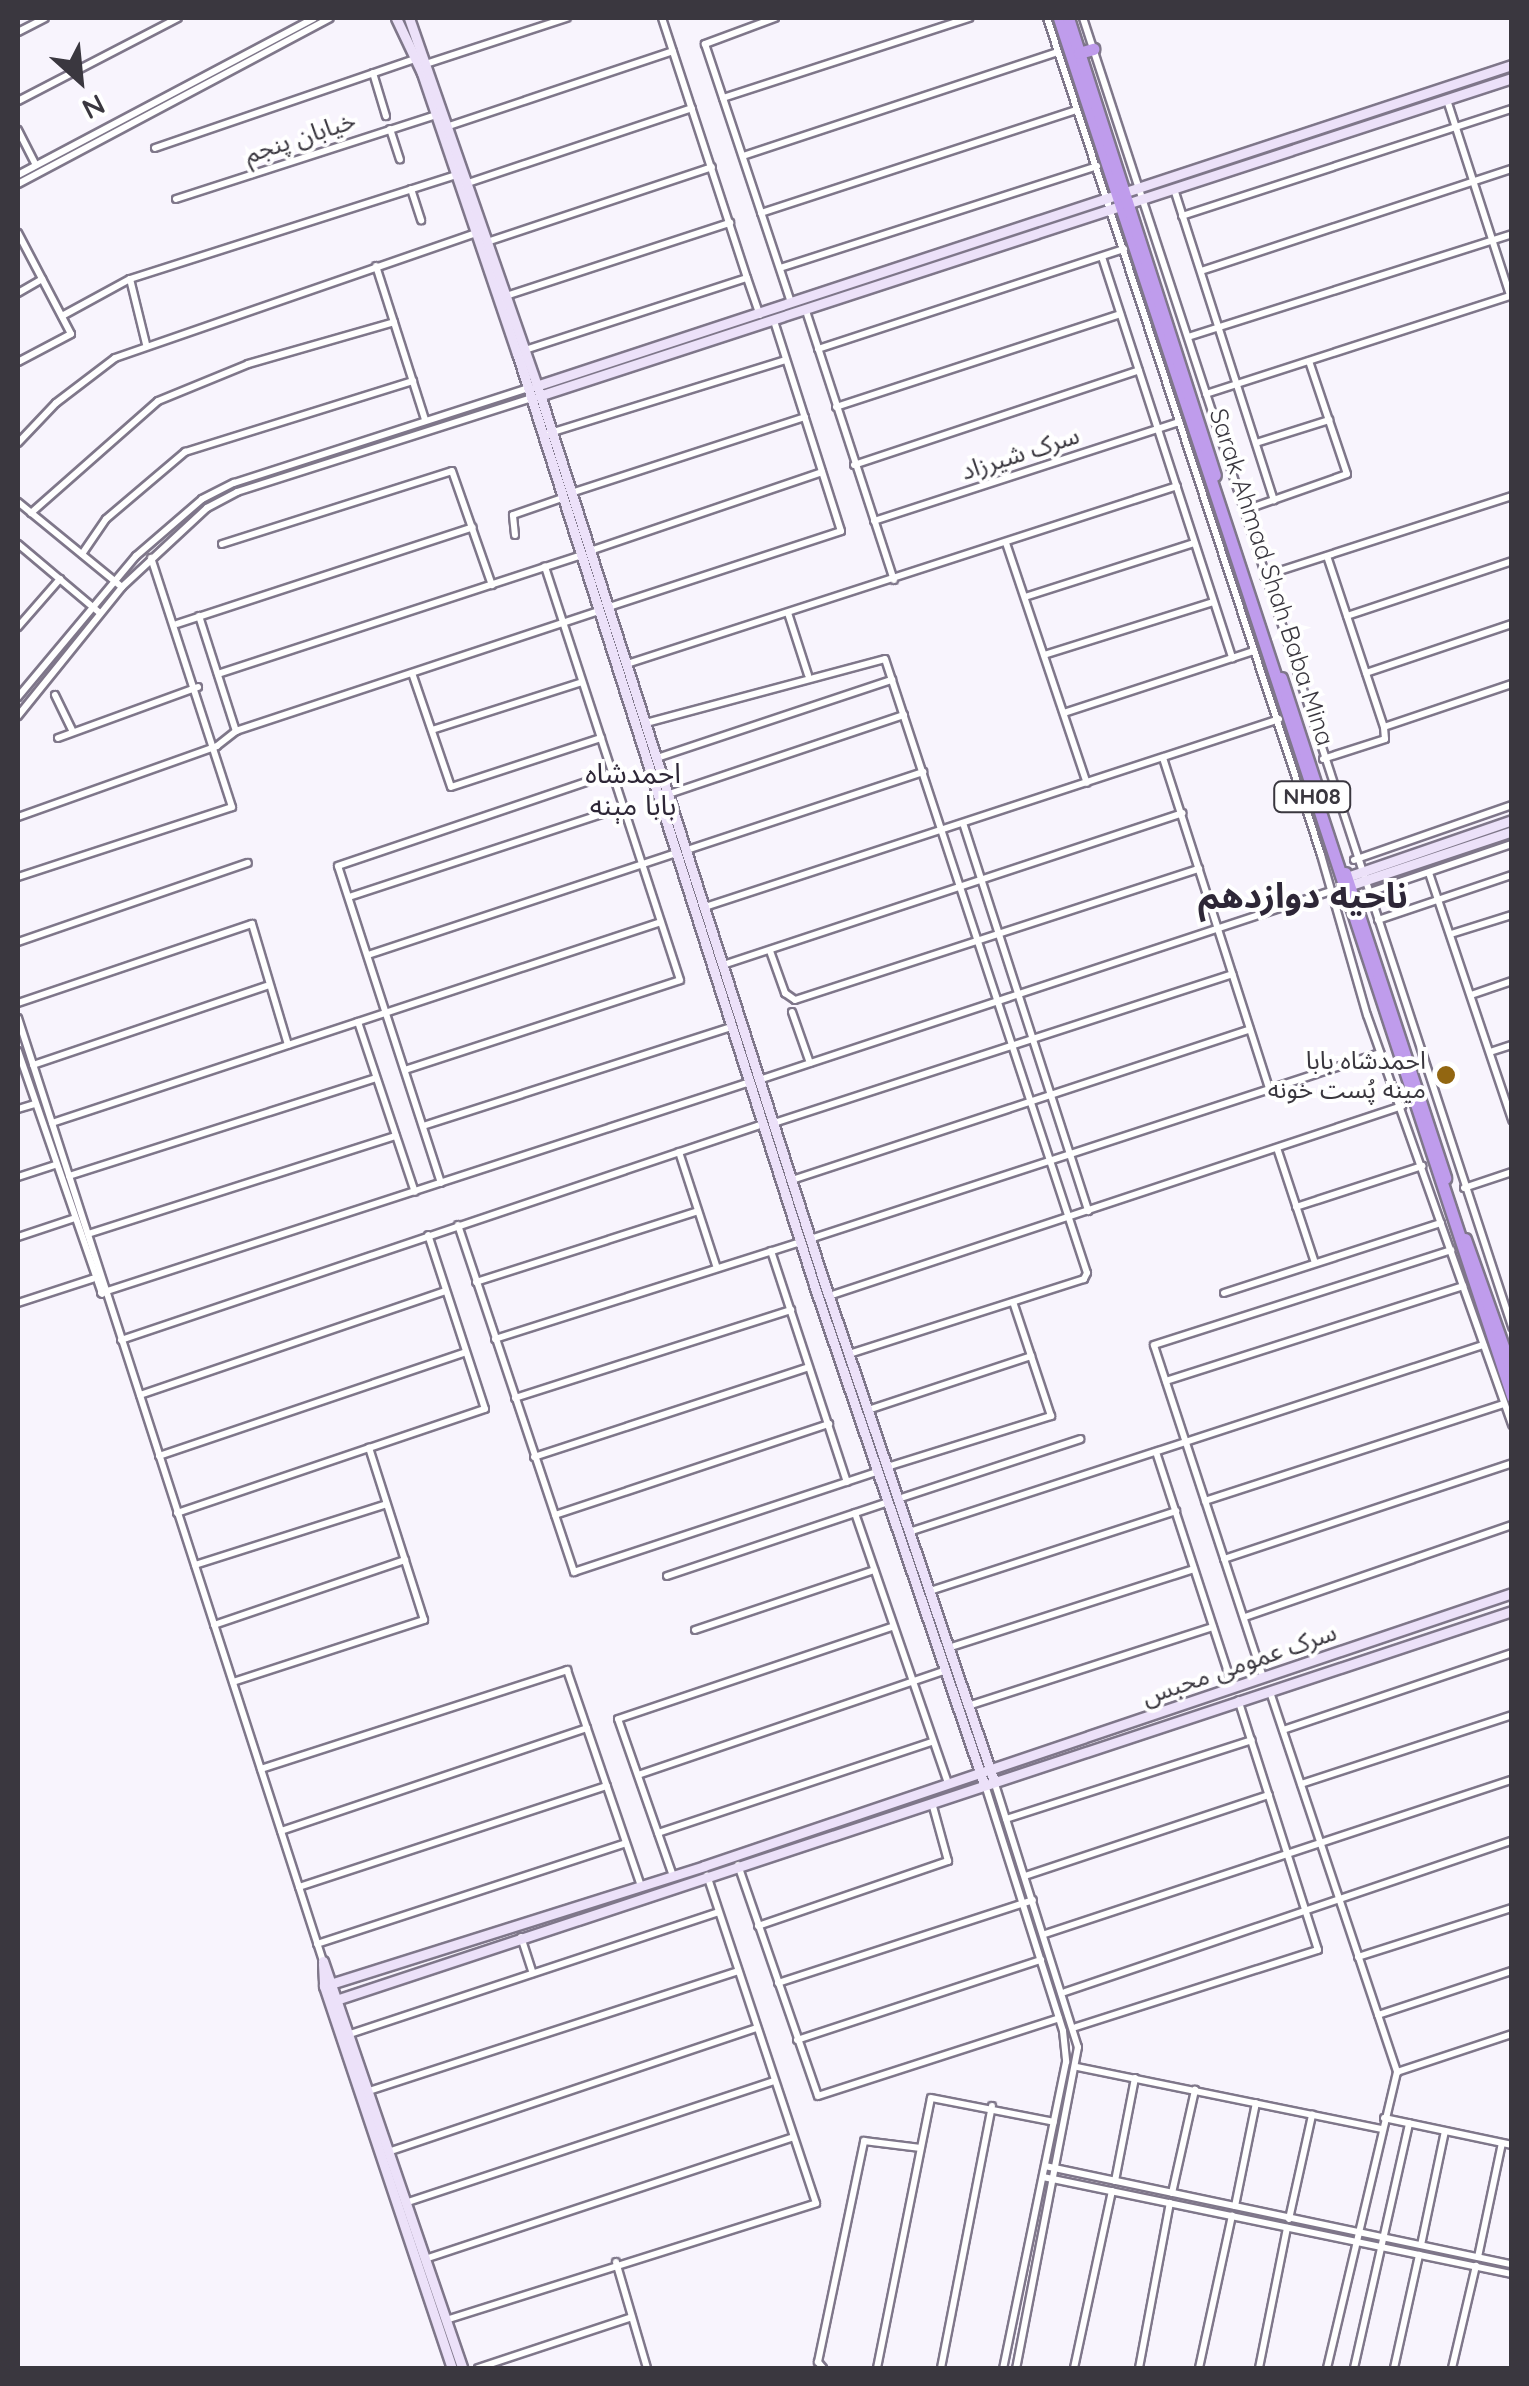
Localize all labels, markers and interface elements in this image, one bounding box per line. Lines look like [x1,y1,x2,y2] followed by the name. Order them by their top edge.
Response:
[30,30,130,130] north arrow
[77,87,111,127] text: N
[241,105,359,169] street label: خیابان پنجم
[1203,405,1341,749] street label: Sarak Ahmad Shah Baba Mina
[957,420,1083,486] street label: سرک شیرزاد
[585,756,681,822] district label: احمدشاه بابا مېنه
[1272,780,1352,814] road number: NH08
[1198,874,1408,916] district label: ناحیه دوازدهم
[1268,1046,1426,1105] place label: احمدشاه بابا مینه پُست خونه
[1435,1064,1457,1086] marker: احمدشاه بابا مینه پُست خونه
[1138,1617,1340,1711] street label: سرک عمومی محبس

